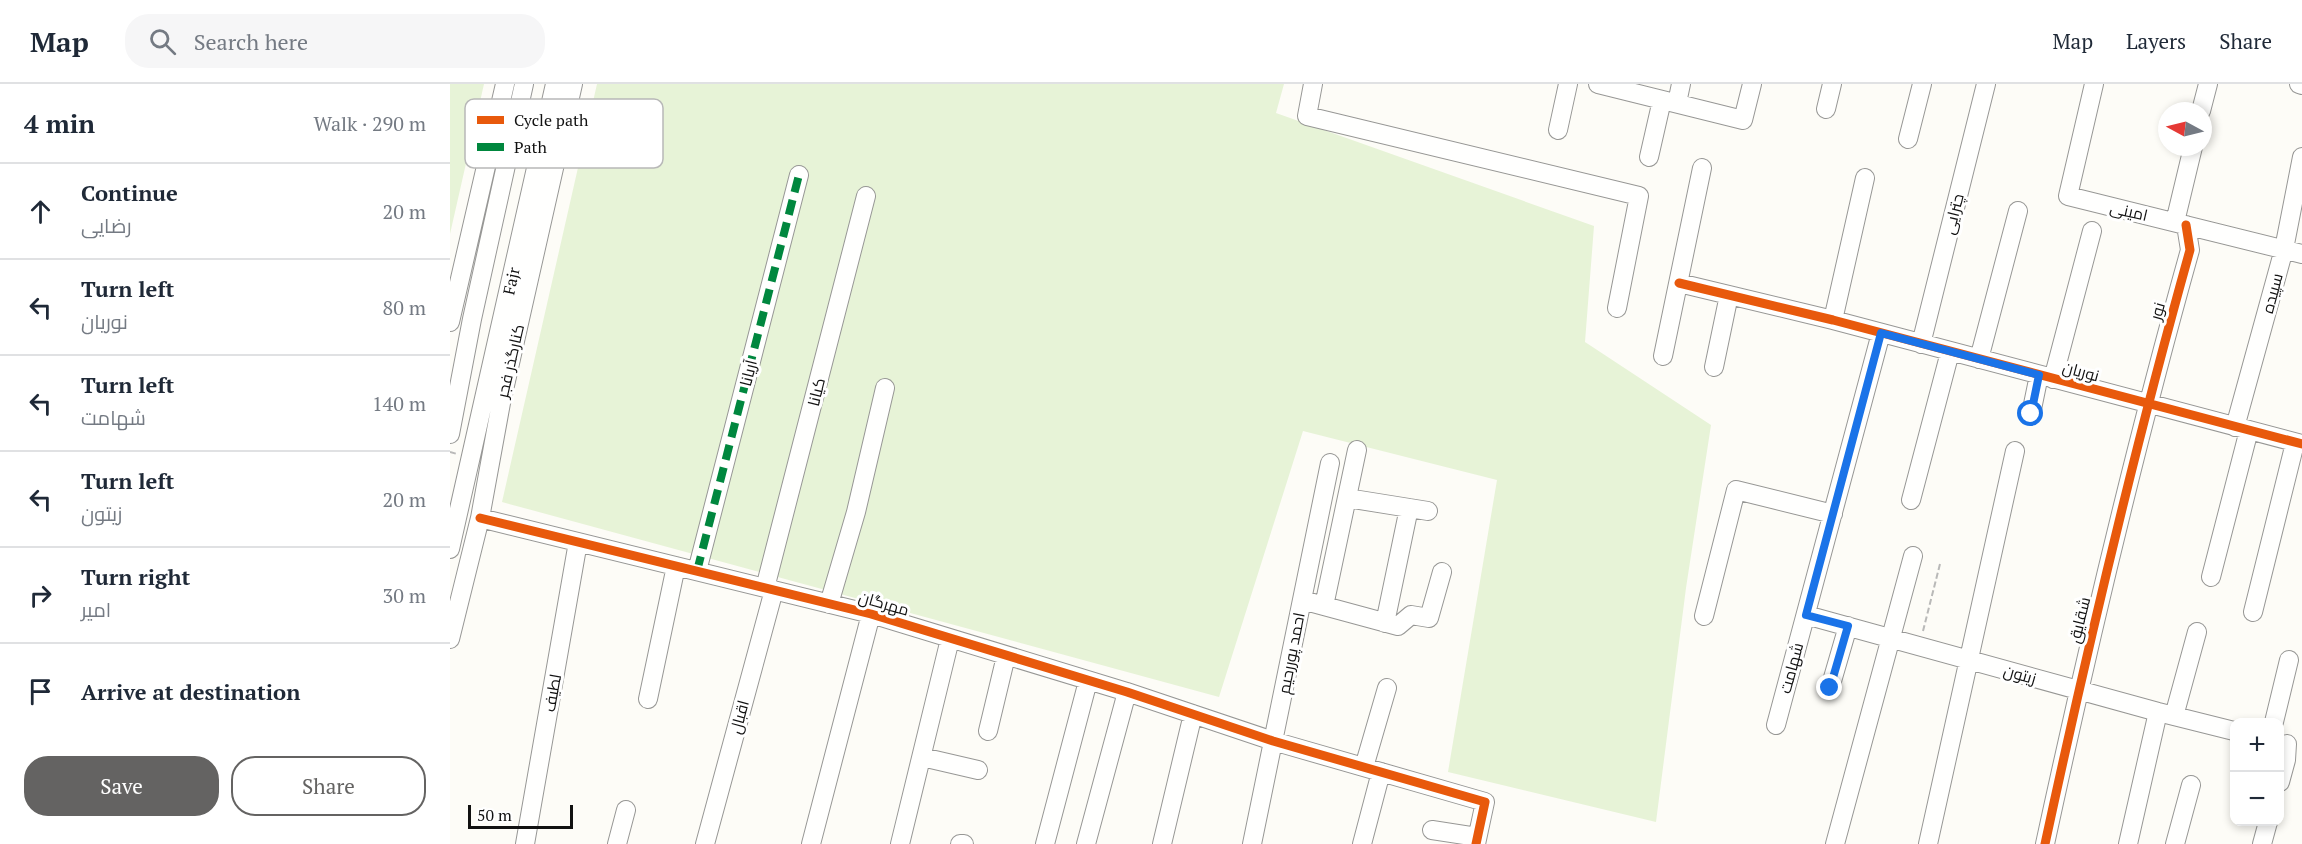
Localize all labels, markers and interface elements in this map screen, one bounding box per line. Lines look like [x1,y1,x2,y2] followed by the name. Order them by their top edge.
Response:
[125,14,545,68] search box
[30,23,89,60] text: Map
[146,25,179,58] icon: search
[194,27,308,56] text: Search here
[2052,27,2093,55] text: Map
[2126,27,2186,55] text: Layers
[2219,27,2272,55] text: Share
[465,99,663,168] legend
[2158,102,2212,156] north arrow
[24,106,95,140] text: 4 min
[514,109,589,131] text: Cycle path
[314,110,426,137] text: Walk · 290 m
[514,136,548,158] text: Path
[81,178,178,207] text: Continue
[1937,191,1970,237] street label: چترایی
[24,195,57,228] icon: ahead
[2108,196,2150,226] street label: امینی
[383,198,426,225] text: 20 m
[81,212,132,239] text: رضایی
[497,264,525,297] street label: Fajr
[2256,271,2288,315] street label: سپیده
[81,274,174,303] text: Turn left
[24,291,57,324] icon: left
[383,294,426,321] text: 80 m
[2144,299,2170,324] street label: نور
[81,308,128,335] text: نوریان
[491,322,529,401] street label: کنارگذر فجر
[2060,356,2102,386] street label: نوریان
[734,357,762,389] street label: آریانا
[81,370,174,399] text: Turn left
[802,376,830,408] street label: کیانا
[24,387,57,420] icon: left
[372,390,426,417] text: 140 m
[2017,400,2043,426] route start
[81,404,146,431] text: شهامت
[81,466,174,495] text: Turn left
[24,483,57,516] icon: left
[383,486,426,513] text: 20 m
[81,500,122,527] text: زیتون
[81,562,190,591] text: Turn right
[24,579,57,612] icon: right
[383,582,426,609] text: 30 m
[856,585,912,621] street label: مهرگان
[2063,595,2095,645] street label: شقایق
[81,596,111,623] text: امیر
[1272,610,1311,696] street label: احمد پوررحیم
[1774,640,1808,696] street label: شهامت
[2001,659,2039,689] street label: زیتون
[538,672,566,714] street label: لطیف
[1816,674,1842,700] route end
[24,675,57,708] icon: arrive
[81,677,300,706] text: Arrive at destination
[724,698,754,736] street label: اقبال
[2230,718,2284,826] map controls
[2230,718,2284,772] button: +
[24,756,219,816] button: Save
[231,756,426,816] button: Share
[2230,772,2284,826] button: −
[468,802,573,830] scale bar
[477,804,512,826] text: 50 m

